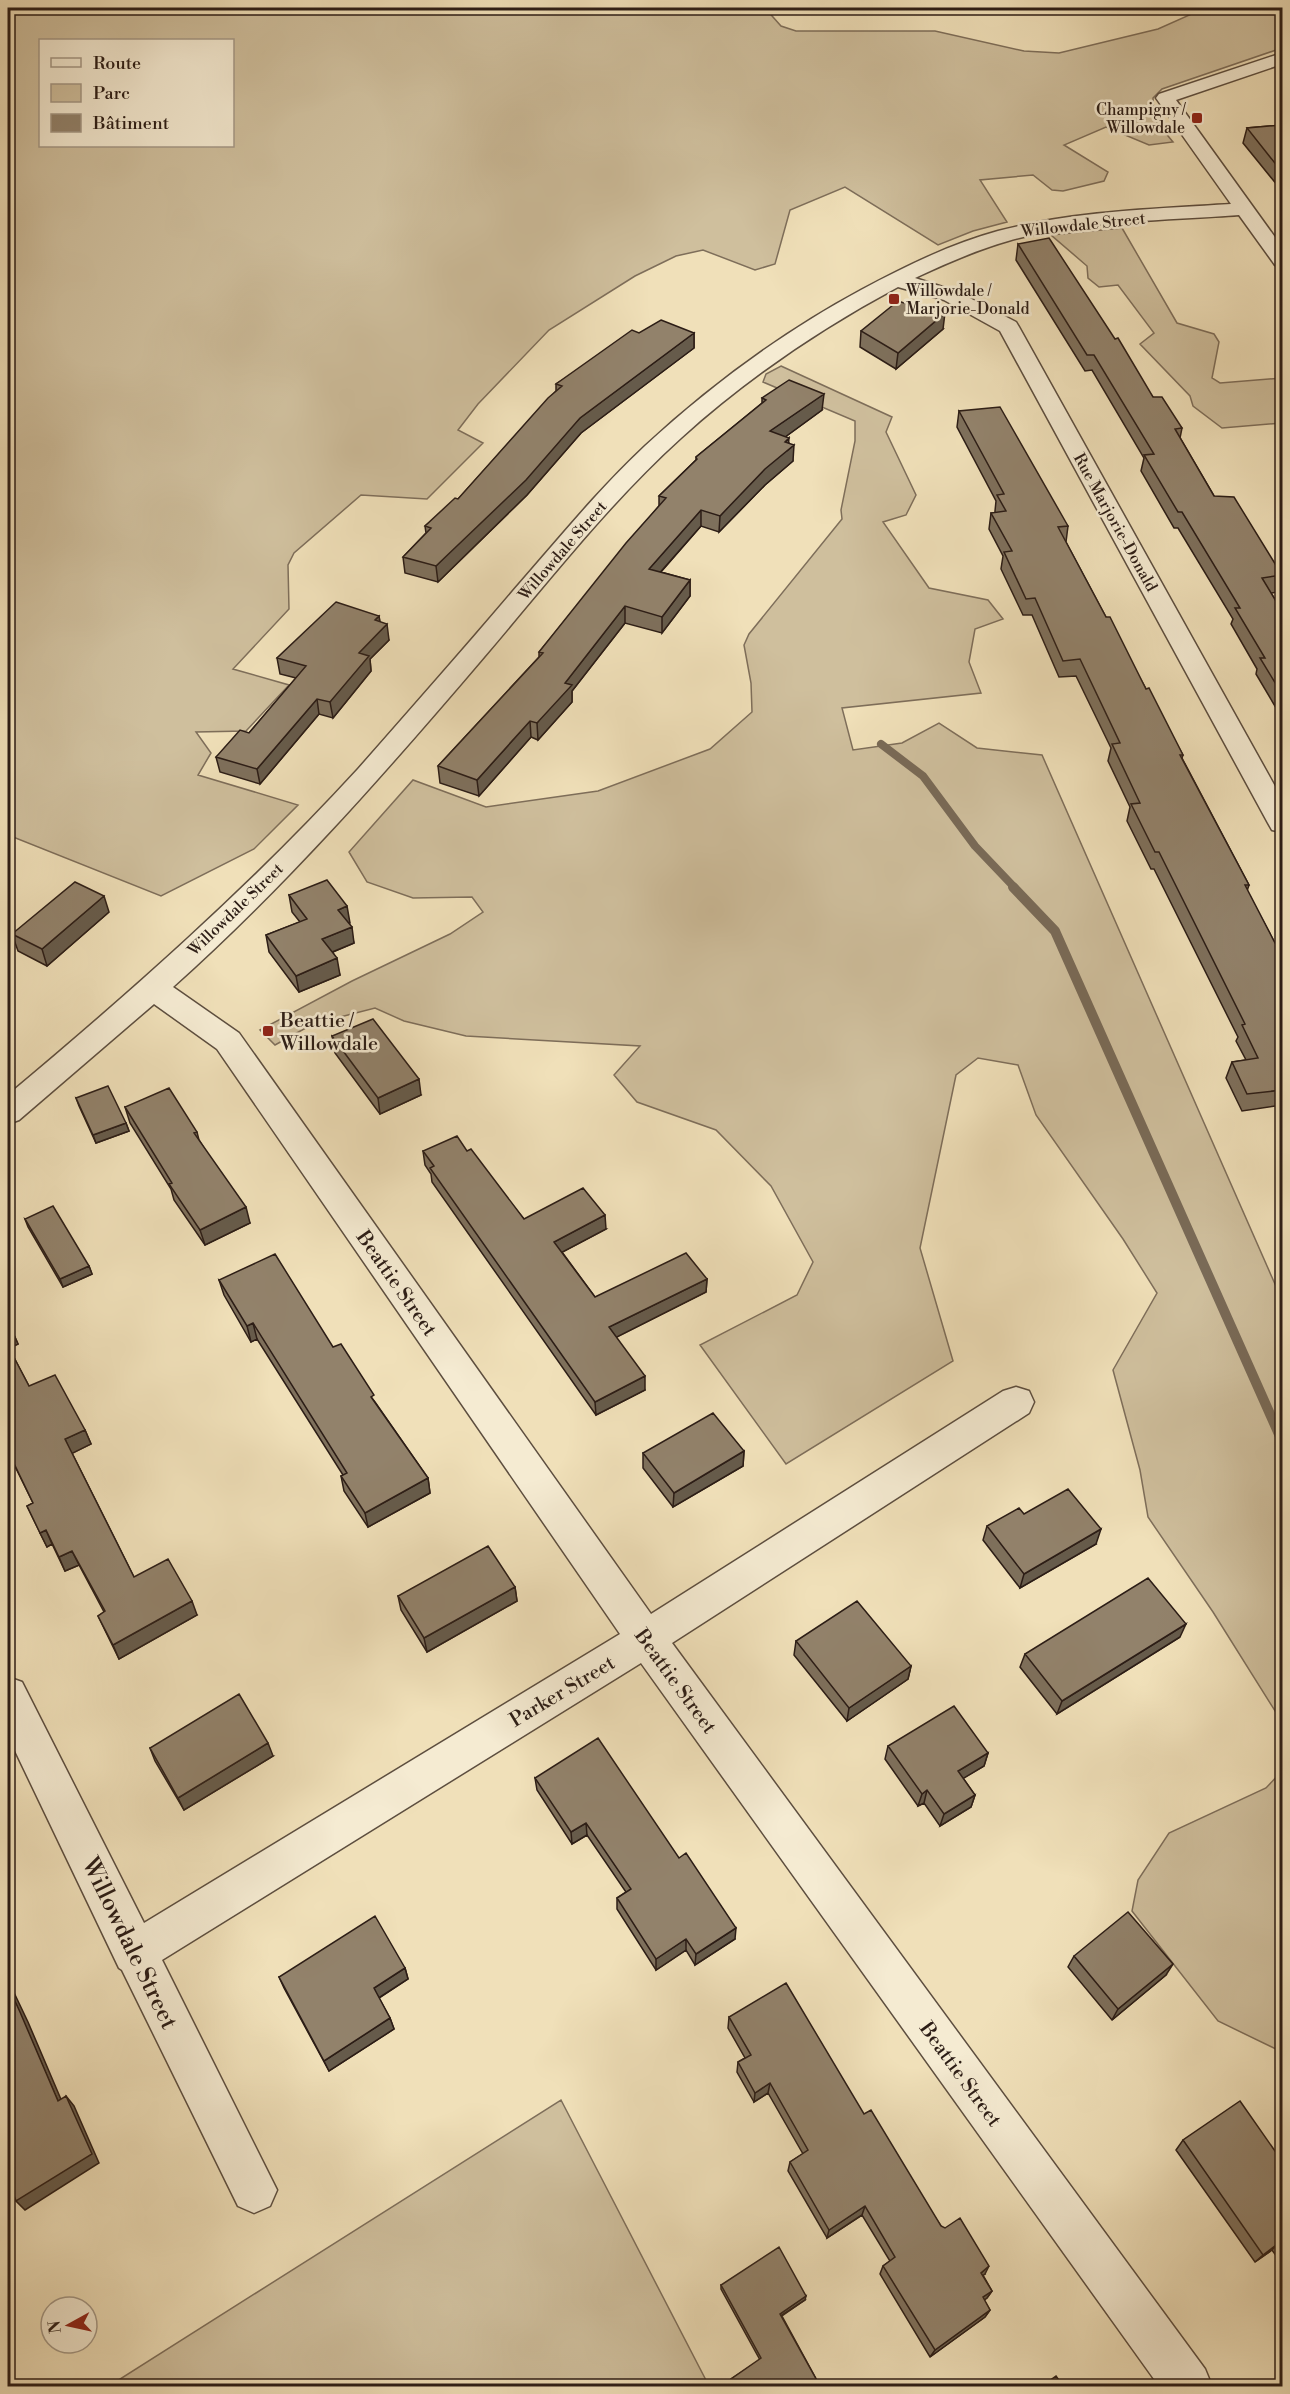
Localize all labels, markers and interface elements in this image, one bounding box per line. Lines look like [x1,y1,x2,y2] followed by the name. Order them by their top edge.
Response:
[39,39,234,147] legend
[93,52,141,75] text: Route
[93,82,130,105] text: Parc
[1096,100,1186,138] place label: Champigny / Willowdale
[1190,111,1204,125] marker: Champigny / Willowdale
[92,112,170,135] text: Bâtiment
[1019,208,1147,242] street label: Willowdale Street
[905,281,1030,319] place label: Willowdale / Marjorie-Donald
[887,292,901,306] marker: Willowdale / Marjorie-Donald
[1069,450,1161,595] street label: Rue Marjorie-Donald
[513,497,612,605] street label: Willowdale Street
[183,859,288,961] street label: Willowdale Street
[279,1009,378,1057] place label: Beattie / Willowdale
[261,1024,275,1038] marker: Beattie / Willowdale
[350,1225,441,1342] street label: Beattie Street
[628,1624,721,1739] street label: Beattie Street
[505,1651,620,1734] street label: Parker Street
[74,1852,184,2035] street label: Willowdale Street
[913,2017,1006,2132] street label: Beattie Street
[39,2295,99,2355] north arrow
[44,2319,66,2335] text: N

